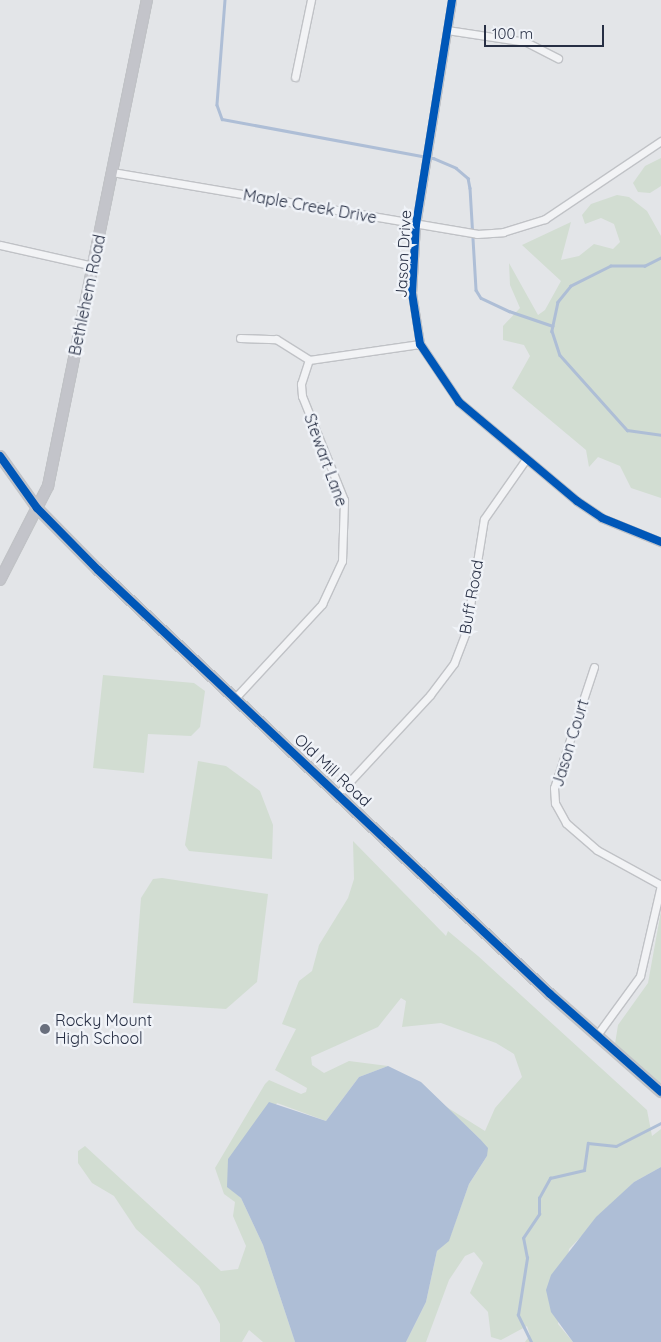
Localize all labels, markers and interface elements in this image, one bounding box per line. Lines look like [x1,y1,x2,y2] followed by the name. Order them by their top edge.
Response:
[486,15,606,47] scale bar
[492,24,533,43] text: 100 m
[242,185,378,227] street label: Maple Creek Drive
[391,209,415,299] street label: Jason Drive
[65,233,109,357] street label: Bethlehem Road
[300,411,352,509] street label: Stewart Lane
[455,558,487,636] street label: Buff Road
[548,697,592,789] street label: Jason Court
[291,730,375,810] street label: Old Mill Road
[55,1010,152,1048] place label: Rocky Mount High School
[39,1023,51,1035] marker: Rocky Mount High School

